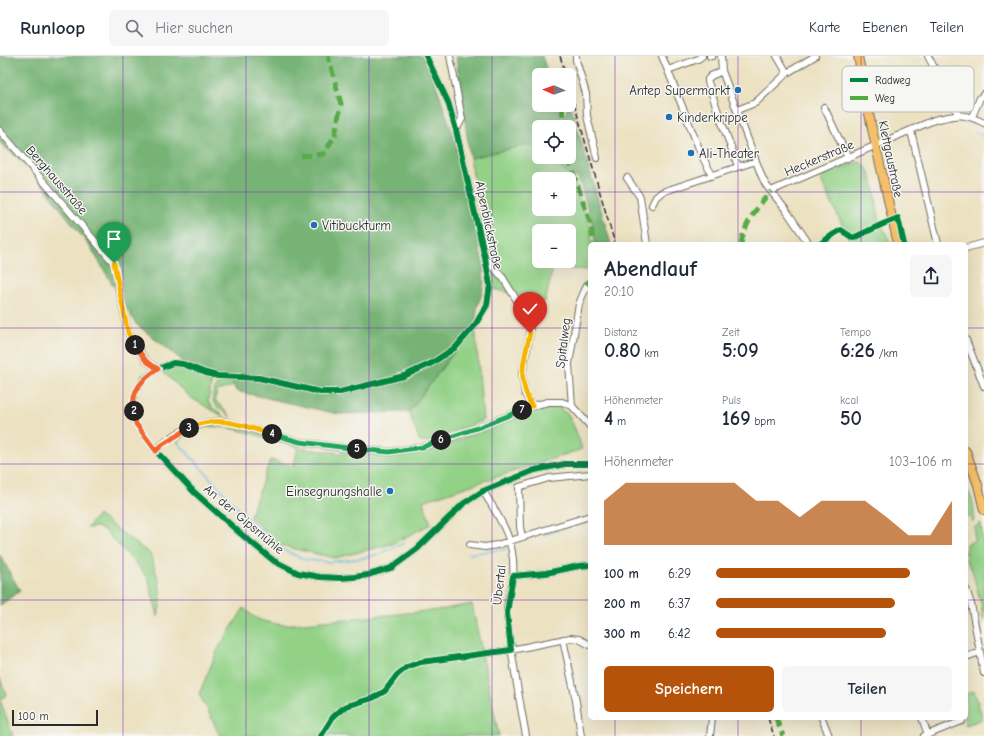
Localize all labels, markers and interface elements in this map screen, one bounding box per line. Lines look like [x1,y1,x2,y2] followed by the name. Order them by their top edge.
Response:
[109,10,389,46] search box
[20,17,85,39] text: Runloop
[123,17,145,39] icon: search
[155,19,233,37] text: Hier suchen
[809,19,840,36] text: Karte
[862,19,908,36] text: Ebenen
[930,19,964,36] text: Teilen
[842,66,974,112] legend
[532,68,576,112] north arrow
[532,68,576,268] map controls
[875,74,911,87] text: Radweg
[629,83,731,98] place label: Antep Supermarkt
[733,85,743,95] marker: Antep Supermarkt
[875,92,895,105] text: Weg
[677,110,748,125] place label: Kinderkrippe
[664,112,674,122] marker: Kinderkrippe
[876,119,907,199] street label: Klettgaustraße
[532,120,576,164] button: locate
[782,136,856,179] street label: Heckerstraße
[23,143,91,218] street label: Berghausstraße
[699,146,760,161] place label: Ali-Theater
[686,148,696,158] marker: Ali-Theater
[532,172,576,216] button: +
[472,179,506,271] street label: Alpenblickstraße
[322,218,391,233] place label: Vitibuckturm
[309,220,319,230] marker: Vitibuckturm
[97,222,131,263] pin
[532,224,576,268] button: −
[103,228,125,250] icon: arrive
[910,255,952,297] button: share
[604,256,697,282] text: Abendlauf
[604,284,634,299] text: 20:10
[513,292,547,333] pin
[519,298,541,320] icon: check
[552,317,574,369] street label: Spitalweg
[604,326,637,339] text: Distanz
[722,326,740,339] text: Zeit
[840,326,871,339] text: Tempo
[125,335,145,355] pin: 1
[133,338,137,351] text: 1
[604,339,641,362] text: 0.80
[722,339,759,362] text: 5:09
[840,339,875,362] text: 6:26
[641,347,659,360] text: km
[875,347,898,360] text: /km
[604,394,663,407] text: Höhenmeter
[722,394,741,407] text: Puls
[840,394,858,407] text: kcal
[512,400,532,420] pin: 7
[124,401,144,421] pin: 2
[520,403,524,416] text: 7
[131,404,137,417] text: 2
[604,407,613,430] text: 4
[722,407,751,430] text: 169
[840,407,862,430] text: 50
[613,415,626,428] text: m
[751,415,775,428] text: bpm
[179,418,199,438] pin: 3
[186,421,192,434] text: 3
[262,424,282,444] pin: 4
[269,427,275,440] text: 4
[431,430,451,450] pin: 6
[438,433,444,446] text: 6
[347,439,367,459] pin: 5
[354,442,360,455] text: 5
[604,454,673,469] text: Höhenmeter
[889,454,952,469] text: 103–106 m
[201,481,288,557] street label: An der Gipsmühle
[286,484,382,499] place label: Einsegnungshalle
[385,486,395,496] marker: Einsegnungshalle
[488,564,509,606] street label: Übertal
[604,566,639,581] text: 100 m
[668,566,691,581] text: 6:29
[604,596,640,611] text: 200 m
[668,596,690,611] text: 6:37
[604,626,640,641] text: 300 m
[668,626,691,641] text: 6:42
[604,666,774,712] button: Speichern
[782,666,952,712] button: Teilen
[12,708,98,727] scale bar
[18,710,49,723] text: 100 m

